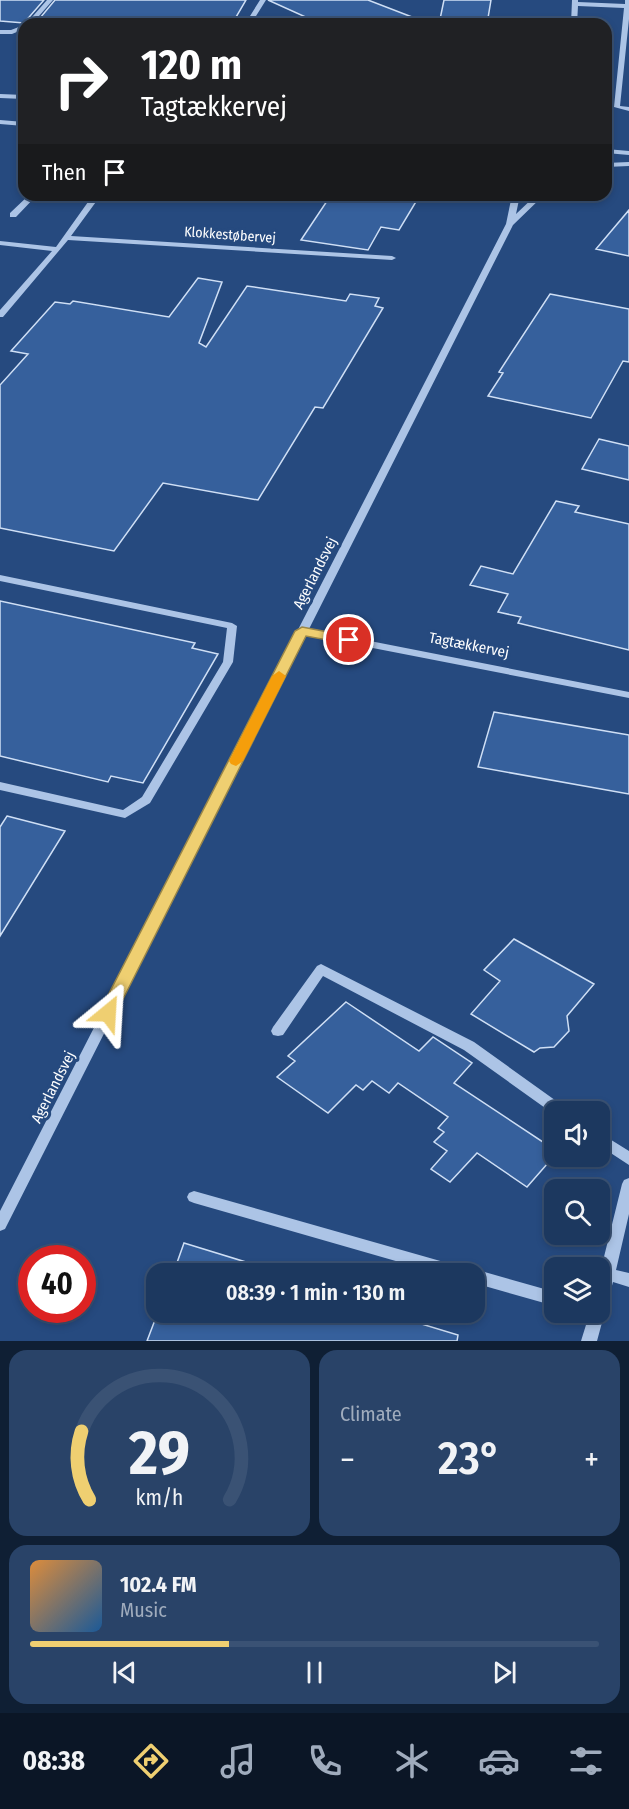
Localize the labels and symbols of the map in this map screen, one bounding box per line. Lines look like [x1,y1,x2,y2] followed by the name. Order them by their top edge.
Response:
[184,223,276,247] street label: Klokkestøbervej
[289,534,341,612] street label: Agerlandsvej
[323,614,374,665] pin
[427,628,511,662] street label: Tagtækkervej
[76,981,140,1045] position arrow
[27,1048,79,1126] street label: Agerlandsvej
[18,1245,96,1323] speed limit sign: 40

